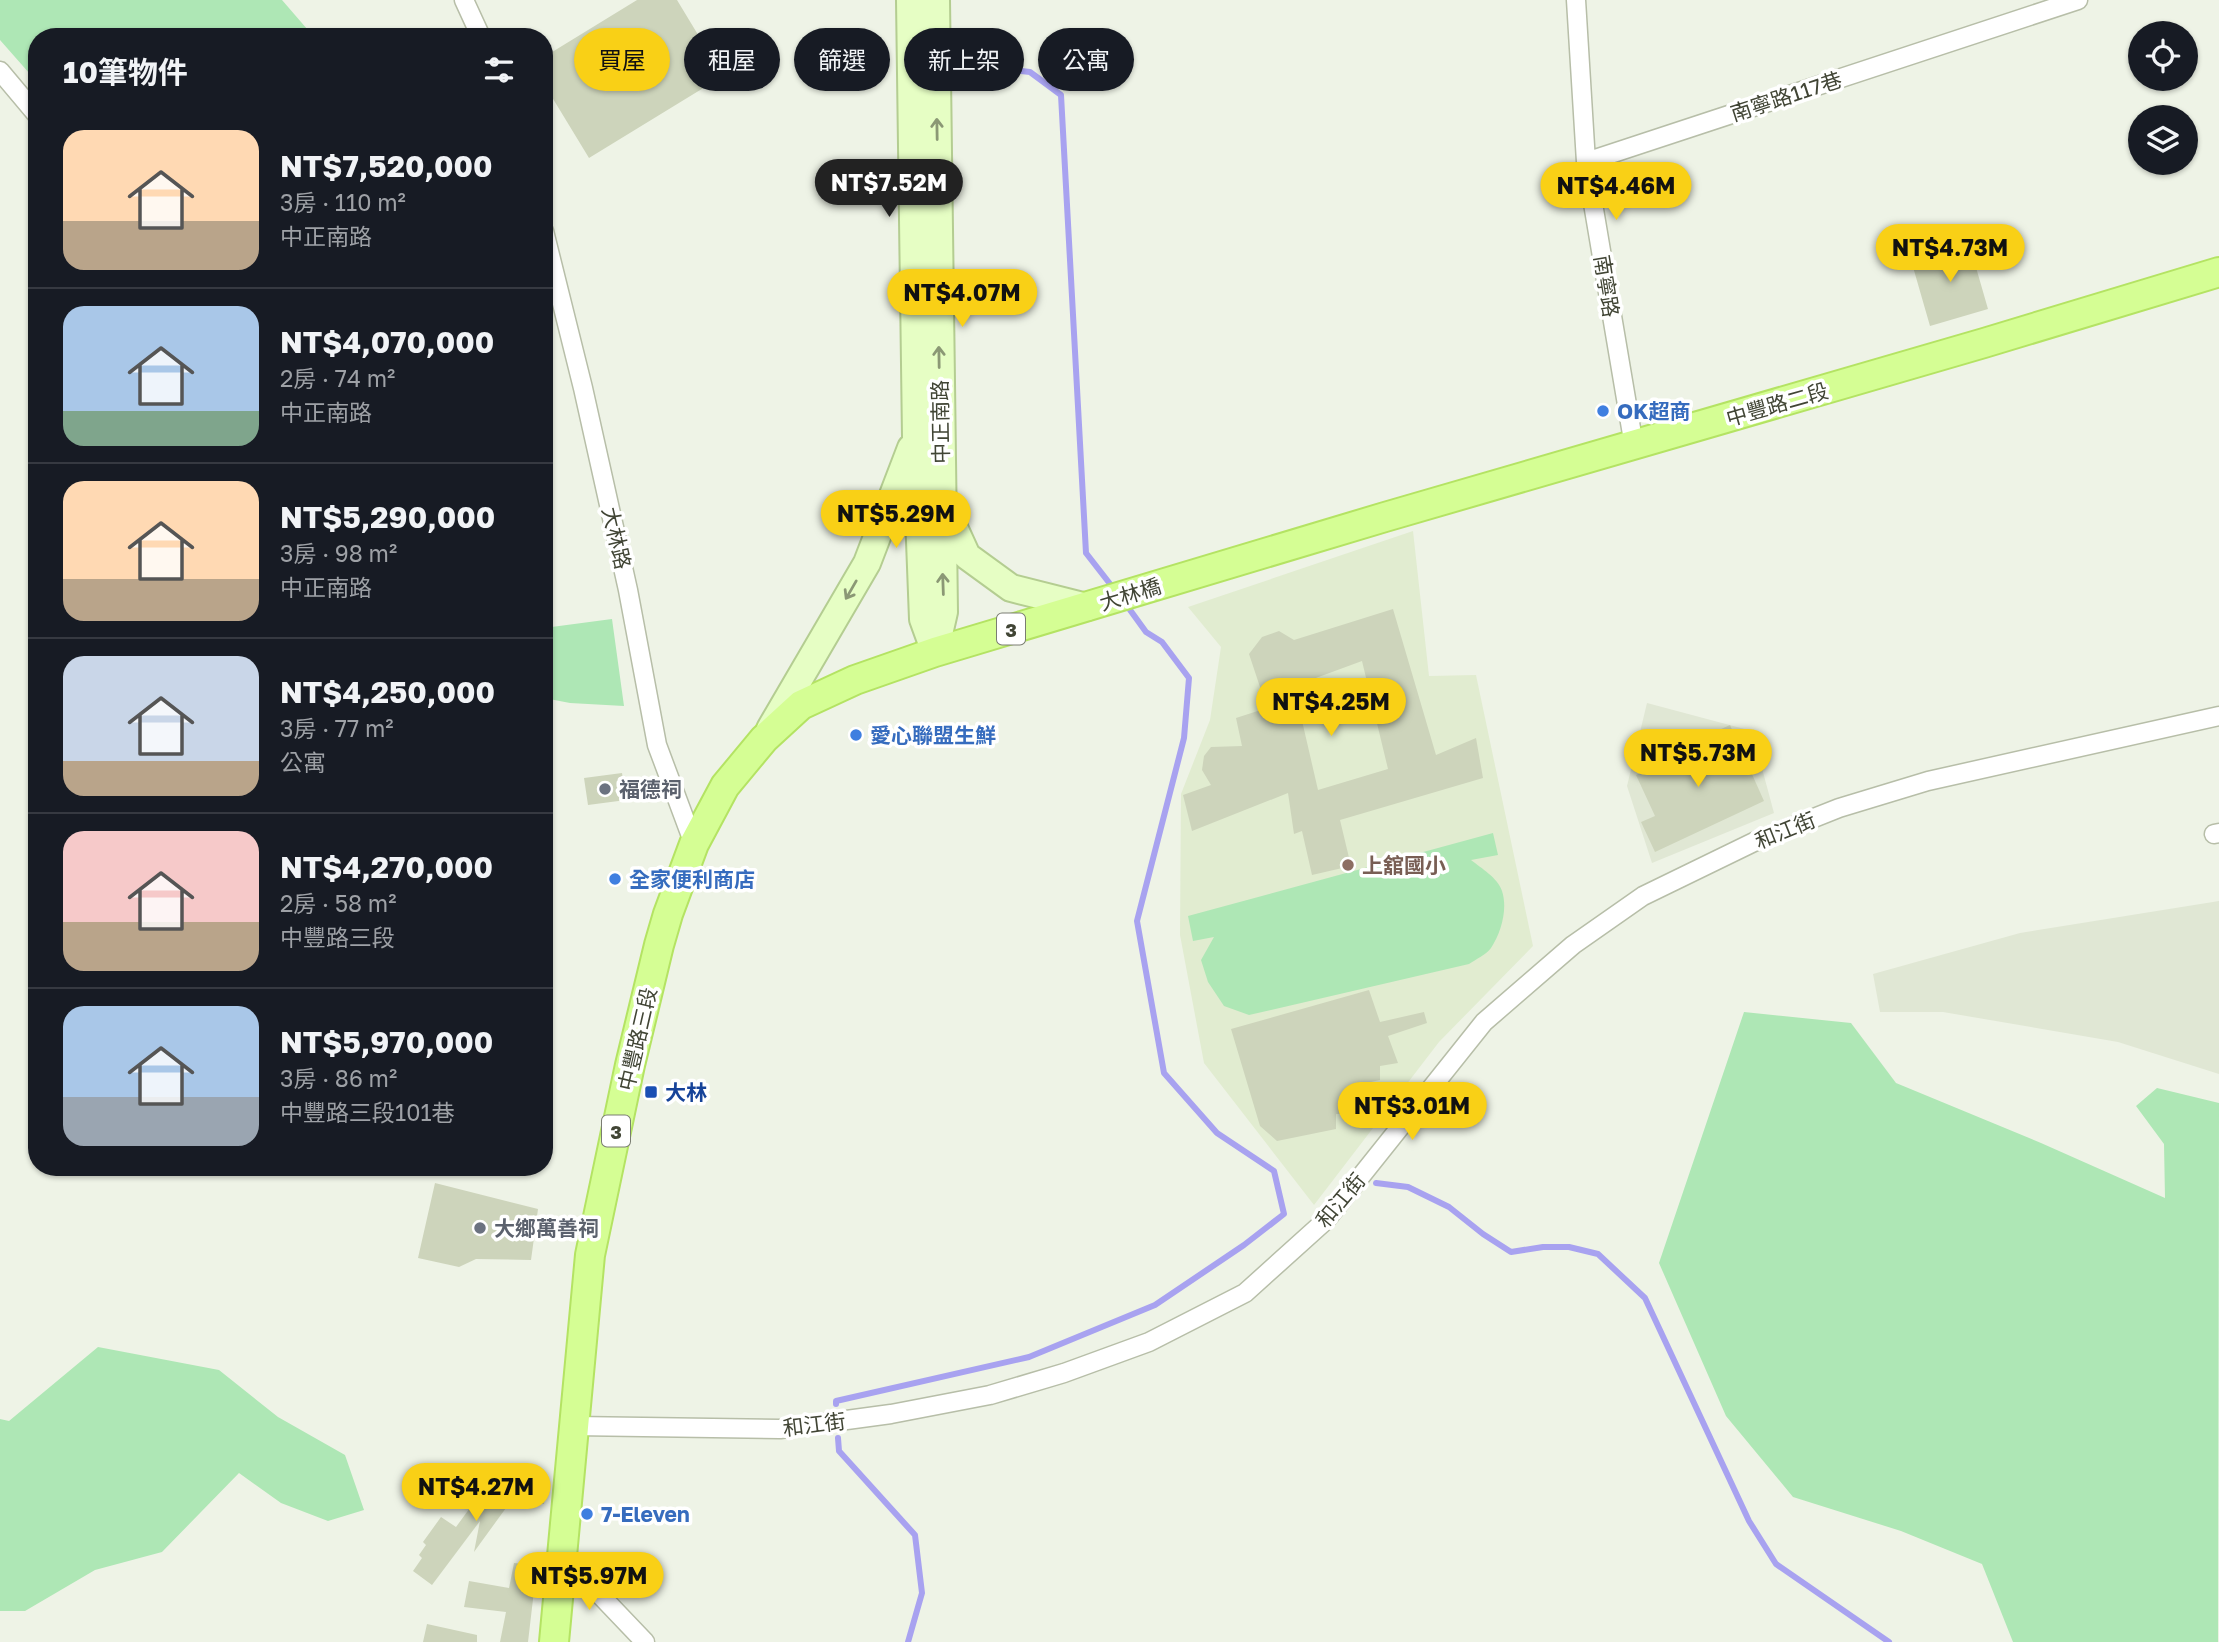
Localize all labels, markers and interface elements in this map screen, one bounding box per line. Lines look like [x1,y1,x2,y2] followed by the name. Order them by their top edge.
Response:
[2128,21,2198,175] map controls
[2128,21,2198,91] button: locate
[574,28,670,91] chip: 買屋
[684,28,780,91] chip: 租屋
[794,28,890,91] chip: 篩選
[904,28,1024,91] chip: 新上架
[1038,28,1134,91] chip: 公寓
[480,51,518,89] icon: filters
[63,54,188,90] text: 10筆物件
[1727,66,1845,126] street label: 南寧路117巷
[2128,105,2198,175] button: layers
[930,118,944,141] one-way arrow
[280,148,493,184] text: NT$7,520,000
[119,158,203,242] icon: home
[817,160,961,219] pin: NT$7.52M
[1544,162,1688,222] pin: NT$4.46M
[831,168,947,196] text: NT$7.52M
[1556,171,1676,199] text: NT$4.46M
[280,188,406,216] text: 3房 · 110 m²
[280,222,372,250] text: 中正南路
[1878,224,2022,284] pin: NT$4.73M
[1892,233,2008,261] text: NT$4.73M
[1589,253,1625,319] street label: 南寧路
[890,270,1034,329] pin: NT$4.07M
[903,278,1021,306] text: NT$4.07M
[280,324,494,360] text: NT$4,070,000
[119,334,203,418] icon: home
[932,345,946,368] one-way arrow
[280,364,395,392] text: 2房 · 74 m²
[1723,377,1831,431] street label: 中豐路二段
[926,380,954,464] street label: 中正南路
[280,398,372,426] text: 中正南路
[1617,398,1690,424] place label: OK超商
[1595,403,1611,419] marker: OK超商
[824,490,968,550] pin: NT$5.29M
[280,499,495,535] text: NT$5,290,000
[837,499,955,527] text: NT$5.29M
[597,504,637,572] street label: 大林路
[119,509,203,593] icon: home
[280,539,397,567] text: 3房 · 98 m²
[1096,572,1164,616] street label: 大林橋
[280,573,372,601] text: 中正南路
[936,573,950,596] one-way arrow
[844,579,858,599] one-way arrow
[997,614,1025,644] road number: 3
[280,674,495,710] text: NT$4,250,000
[1259,678,1403,738] pin: NT$4.25M
[119,684,203,768] icon: home
[1272,687,1390,715] text: NT$4.25M
[280,714,394,742] text: 3房 · 77 m²
[870,722,996,748] place label: 愛心聯盟生鮮
[848,727,864,743] marker: 愛心聯盟生鮮
[1626,730,1770,789] pin: NT$5.73M
[1640,738,1756,766] text: NT$5.73M
[280,748,326,776] text: 公寓
[619,776,682,802] place label: 福德祠
[597,781,613,797] marker: 福德祠
[1751,806,1819,854] street label: 和江街
[280,849,493,885] text: NT$4,270,000
[1362,852,1446,878] place label: 上舘國小
[1340,857,1356,873] marker: 上舘國小
[119,859,203,943] icon: home
[629,866,755,892] place label: 全家便利商店
[607,871,623,887] marker: 全家便利商店
[280,889,397,917] text: 2房 · 58 m²
[280,923,395,951] text: 中豐路三段
[613,985,661,1093] street label: 中豐路三段
[280,1024,493,1060] text: NT$5,970,000
[119,1034,203,1118] icon: home
[280,1064,397,1092] text: 3房 · 86 m²
[665,1079,707,1105] place label: 大林
[1340,1082,1484,1142] pin: NT$3.01M
[643,1084,659,1100] marker: 大林
[1354,1091,1470,1119] text: NT$3.01M
[280,1098,455,1126] text: 中豐路三段101巷
[602,1116,630,1147] road number: 3
[1310,1168,1370,1232] street label: 和江街
[494,1215,599,1241] place label: 大鄉萬善祠
[472,1220,488,1236] marker: 大鄉萬善祠
[781,1407,847,1441] street label: 和江街
[404,1464,548,1523] pin: NT$4.27M
[418,1472,534,1500] text: NT$4.27M
[601,1501,690,1527] place label: 7-Eleven
[579,1506,595,1522] marker: 7-Eleven
[517,1552,661,1612] pin: NT$5.97M
[531,1561,647,1589] text: NT$5.97M

